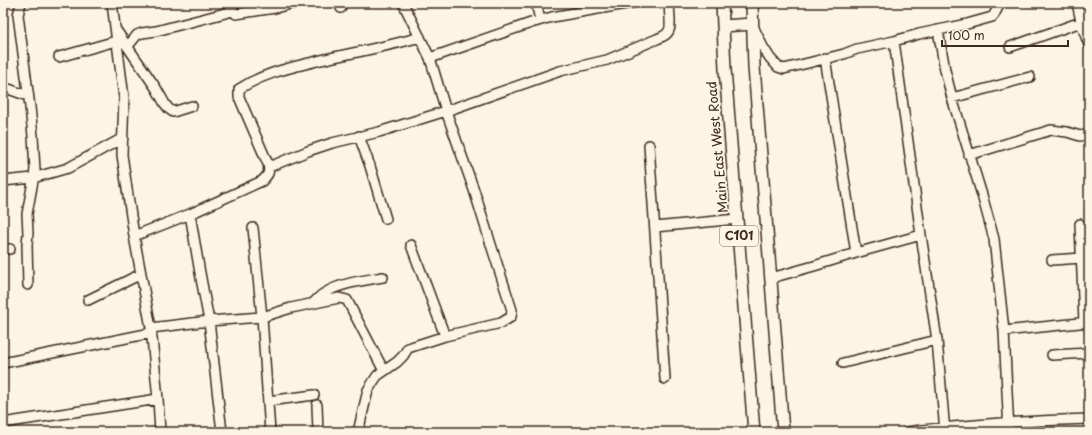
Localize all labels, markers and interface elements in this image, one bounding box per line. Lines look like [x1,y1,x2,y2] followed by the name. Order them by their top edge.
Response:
[942,22,1068,48] scale bar
[948,26,985,44] text: 100 m
[701,80,732,214] street label: Main East West Road
[720,226,758,246] road number: C101

